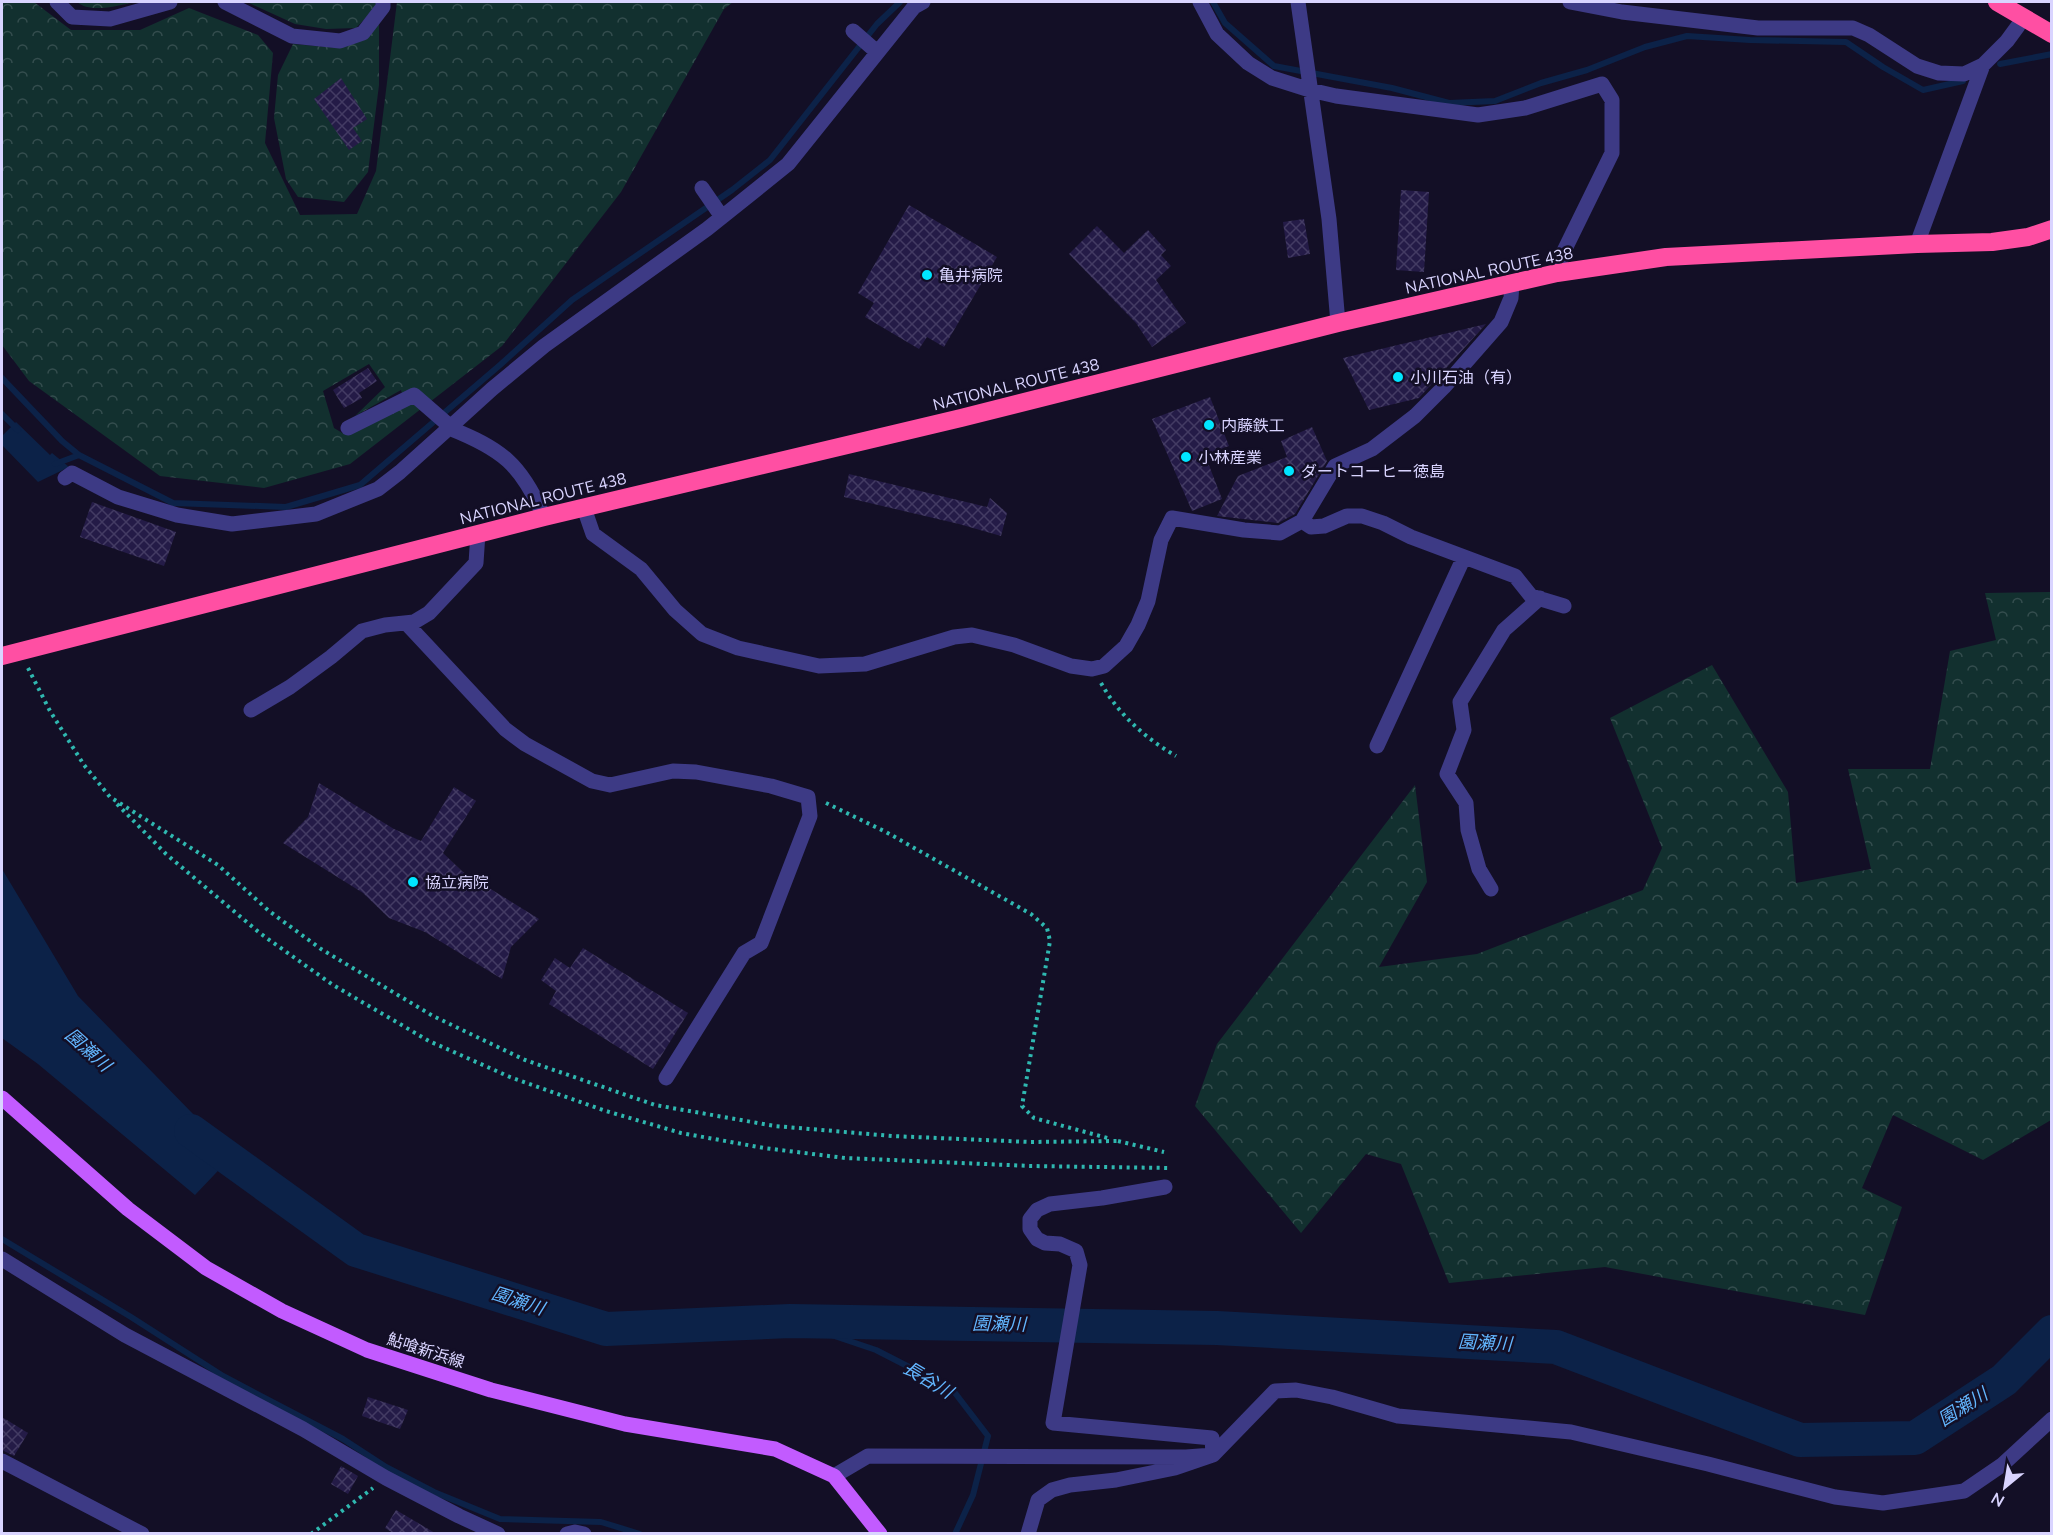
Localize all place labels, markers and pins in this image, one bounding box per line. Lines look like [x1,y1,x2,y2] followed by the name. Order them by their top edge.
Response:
[939,265,1003,287] place label: 亀井病院
[920,268,934,282] marker: 亀井病院
[1410,367,1522,389] place label: 小川石油（有）
[1391,370,1405,384] marker: 小川石油（有）
[1221,415,1285,437] place label: 内藤鉄工
[1202,418,1216,432] marker: 内藤鉄工
[1198,447,1262,469] place label: 小林産業
[1179,450,1193,464] marker: 小林産業
[1301,461,1445,483] place label: ダートコーヒー徳島
[1282,464,1296,478] marker: ダートコーヒー徳島
[425,872,489,894] place label: 協立病院
[406,875,420,889] marker: 協立病院

